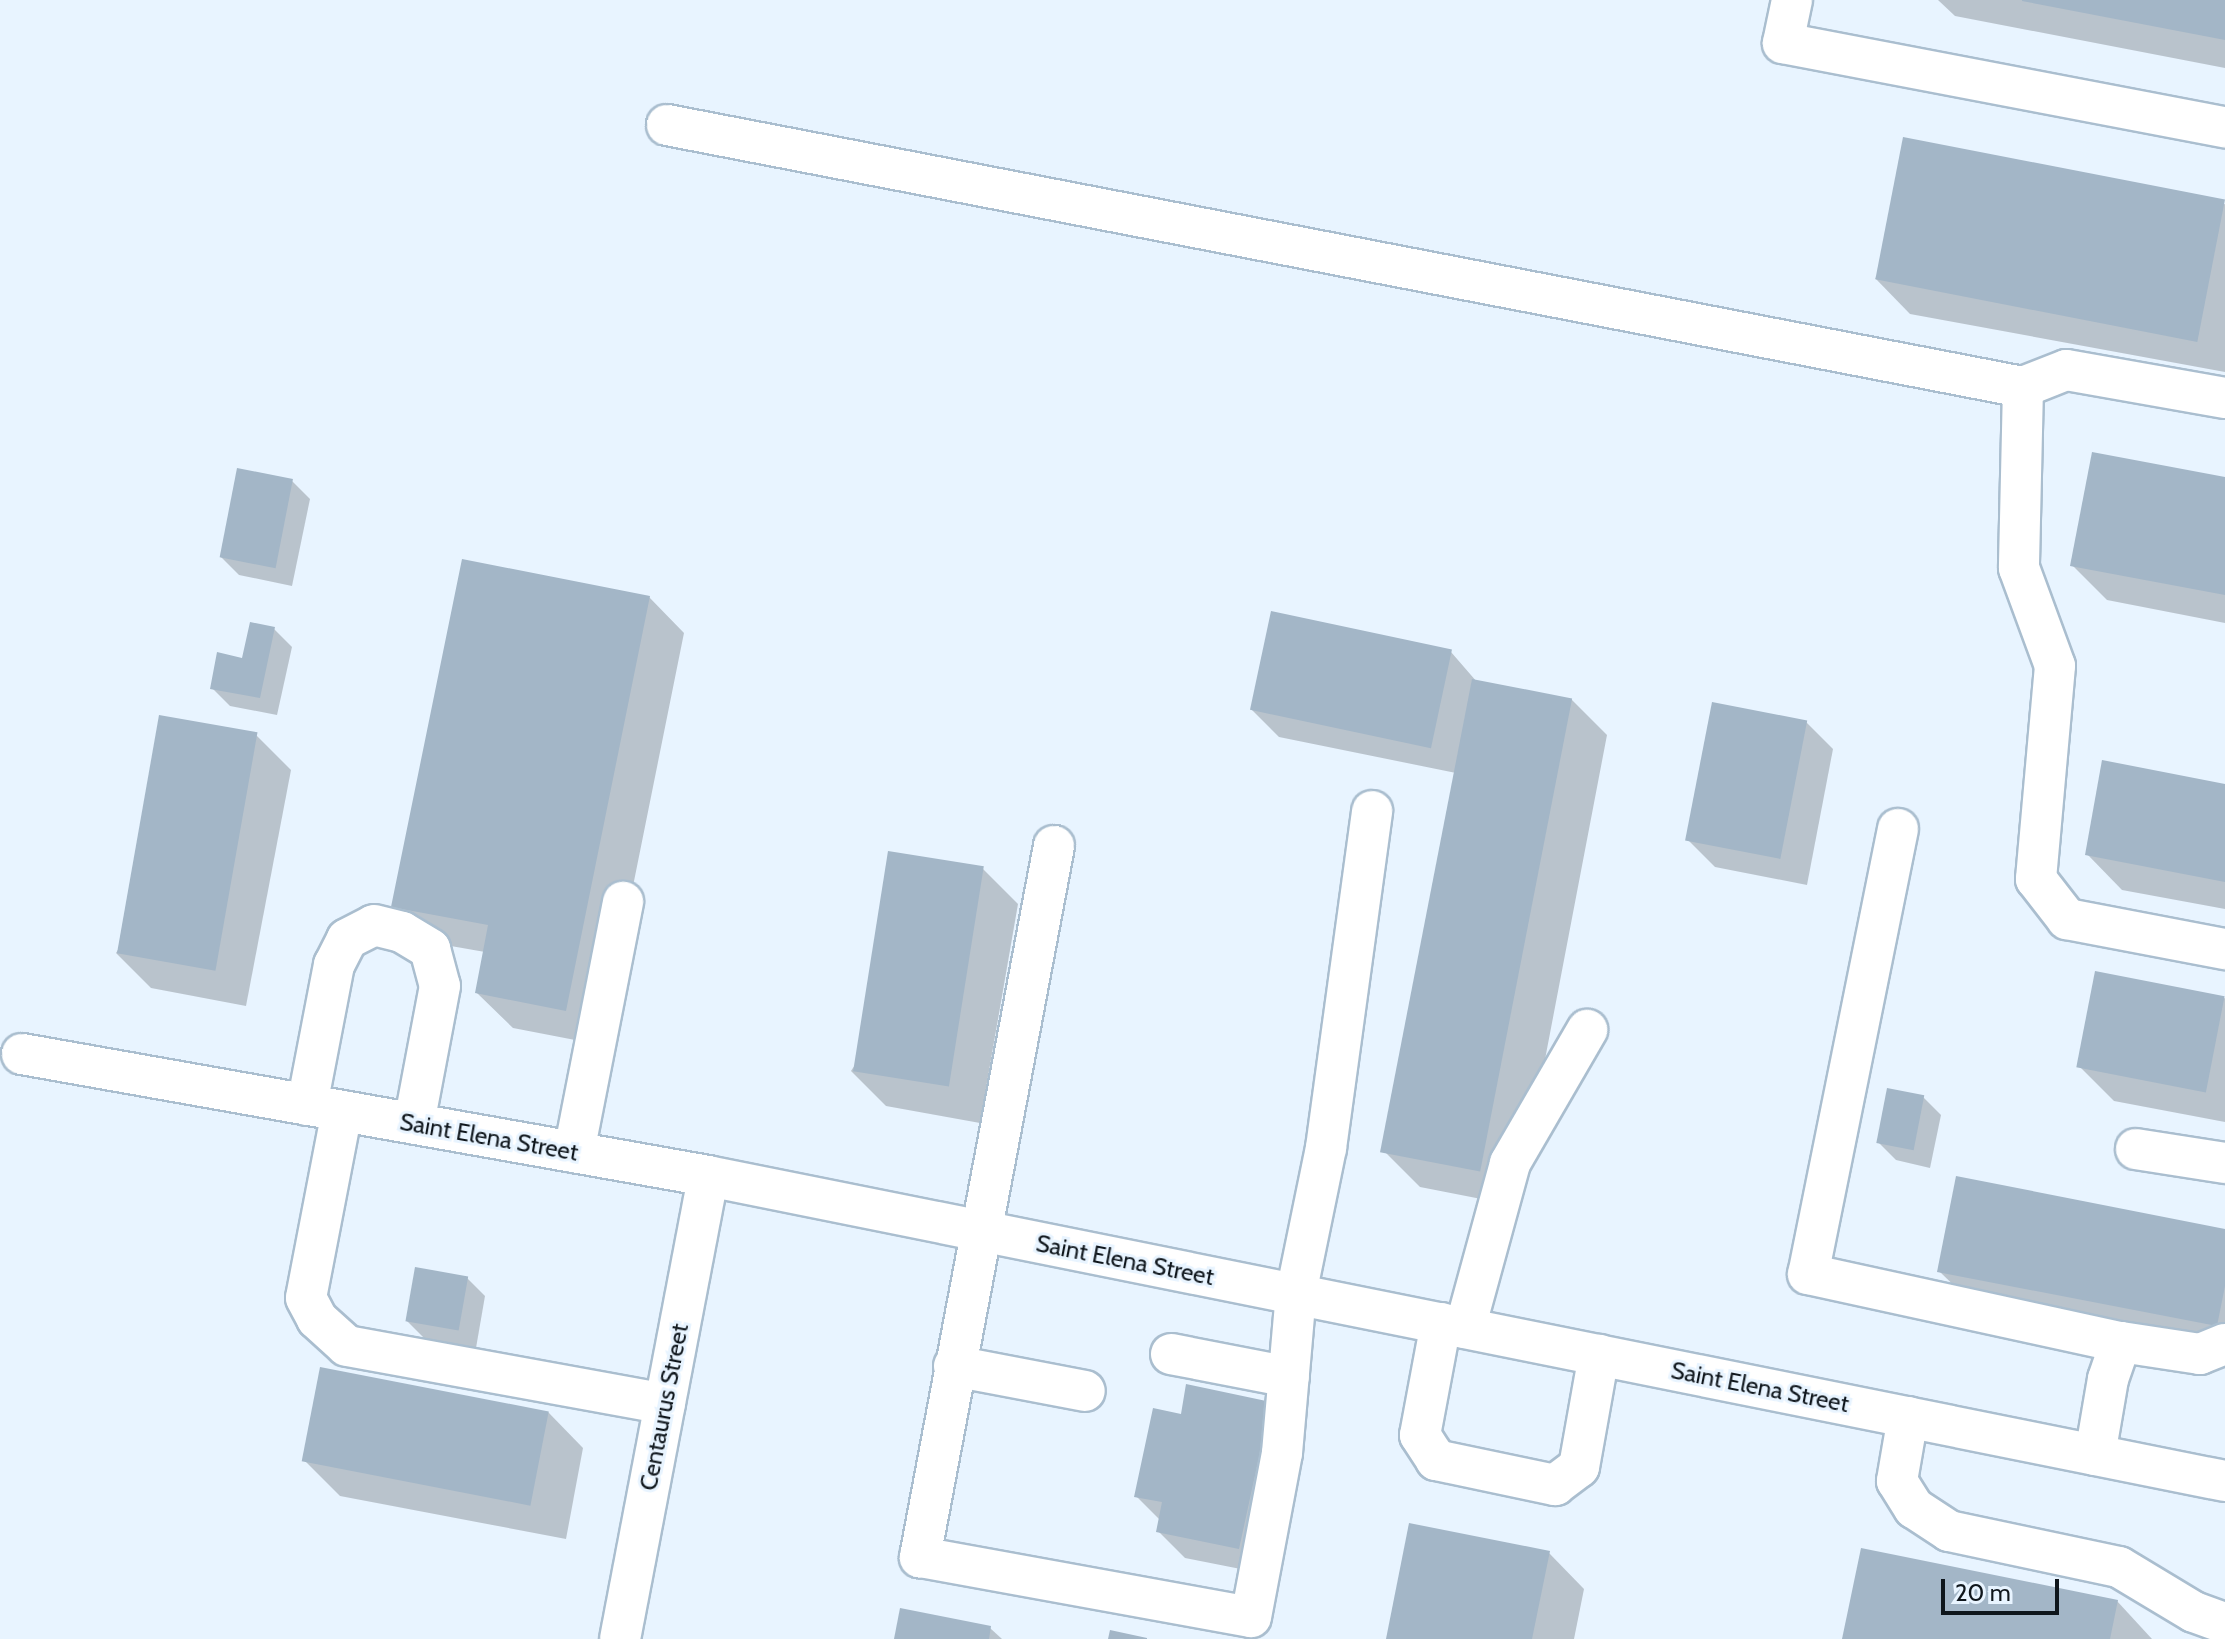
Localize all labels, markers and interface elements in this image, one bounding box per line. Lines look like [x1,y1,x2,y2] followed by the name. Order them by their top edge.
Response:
[398,1107,580,1167] street label: Saint Elena Street
[1034,1229,1216,1291] street label: Saint Elena Street
[634,1321,694,1493] street label: Centaurus Street
[1669,1356,1851,1418] street label: Saint Elena Street
[1945,1563,2063,1613] scale bar
[1955,1578,2011,1607] text: 20 m

